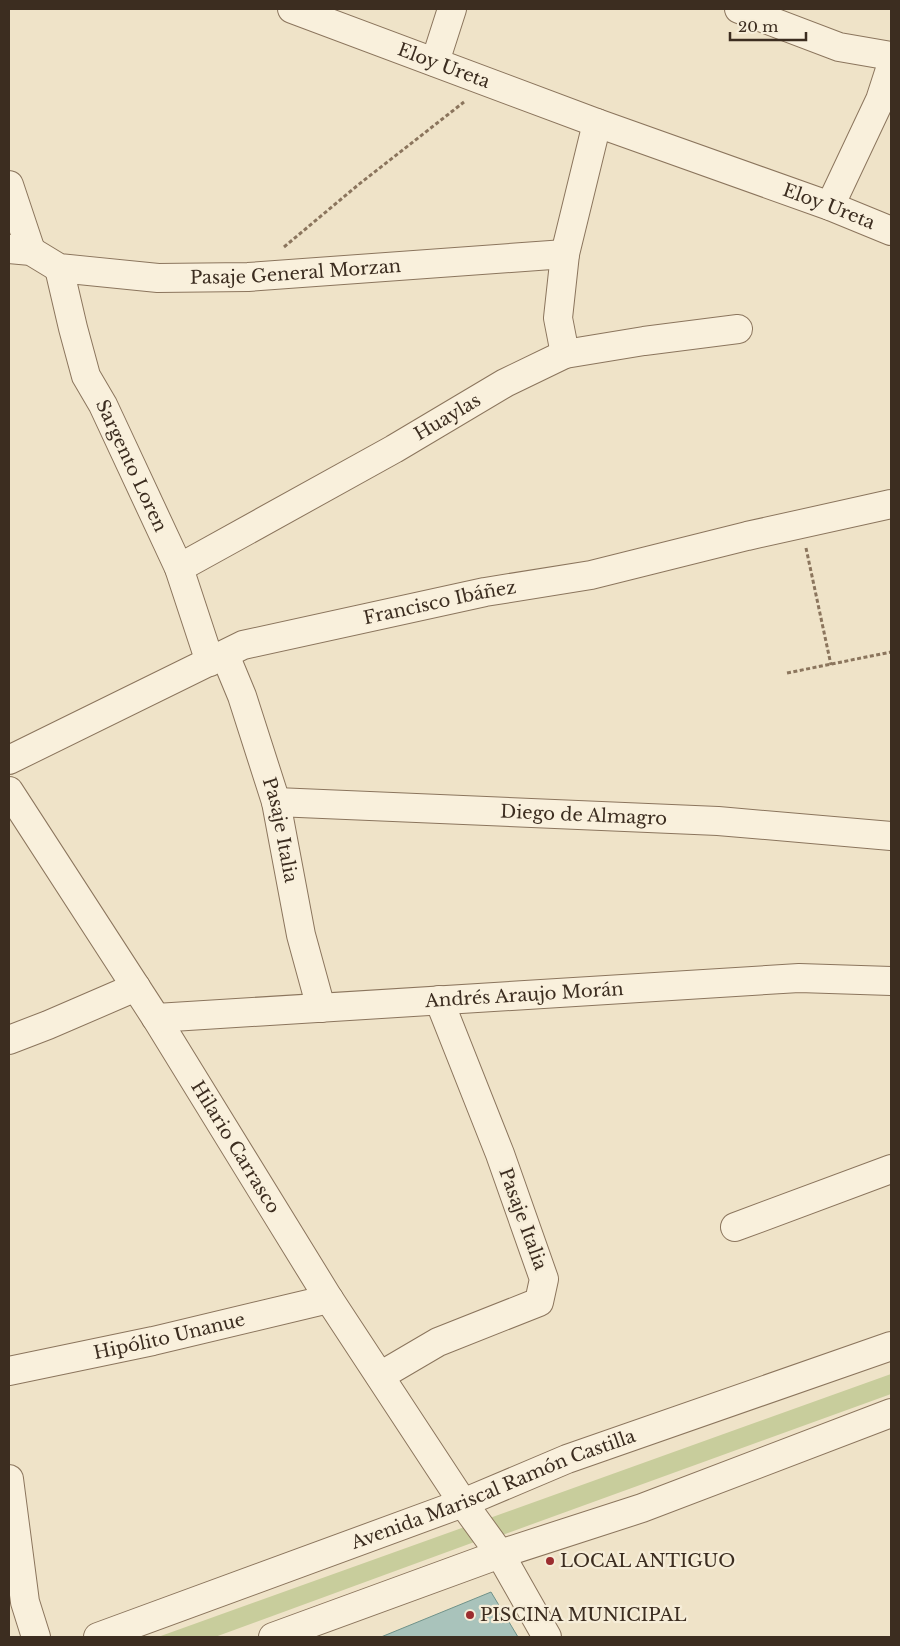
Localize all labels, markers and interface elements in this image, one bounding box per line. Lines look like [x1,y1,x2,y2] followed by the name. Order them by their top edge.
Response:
[730,10,806,42] scale bar
[738,17,778,36] text: 20 m
[394,38,493,93] street label: Eloy Ureta
[780,179,878,234] street label: Eloy Ureta
[190,255,402,289] street label: Pasaje General Morzan
[410,389,485,445] street label: Huaylas
[91,396,172,535] street label: Sargento Loren
[361,576,518,629] street label: Francisco Ibáñez
[258,775,302,885] street label: Pasaje Italia
[500,801,668,830] street label: Diego de Almagro
[423,978,624,1012] street label: Andrés Araujo Morán
[186,1077,285,1217] street label: Hilario Carrasco
[494,1165,552,1273] street label: Pasaje Italia
[92,1308,247,1364] street label: Hipólito Unanue
[347,1425,638,1554] street label: Avenida Mariscal Ramón Castilla
[560,1550,735,1572] place label: LOCAL ANTIGUO
[544,1555,556,1567] marker: LOCAL ANTIGUO
[480,1604,687,1626] place label: PISCINA MUNICIPAL
[464,1609,476,1621] marker: PISCINA MUNICIPAL

